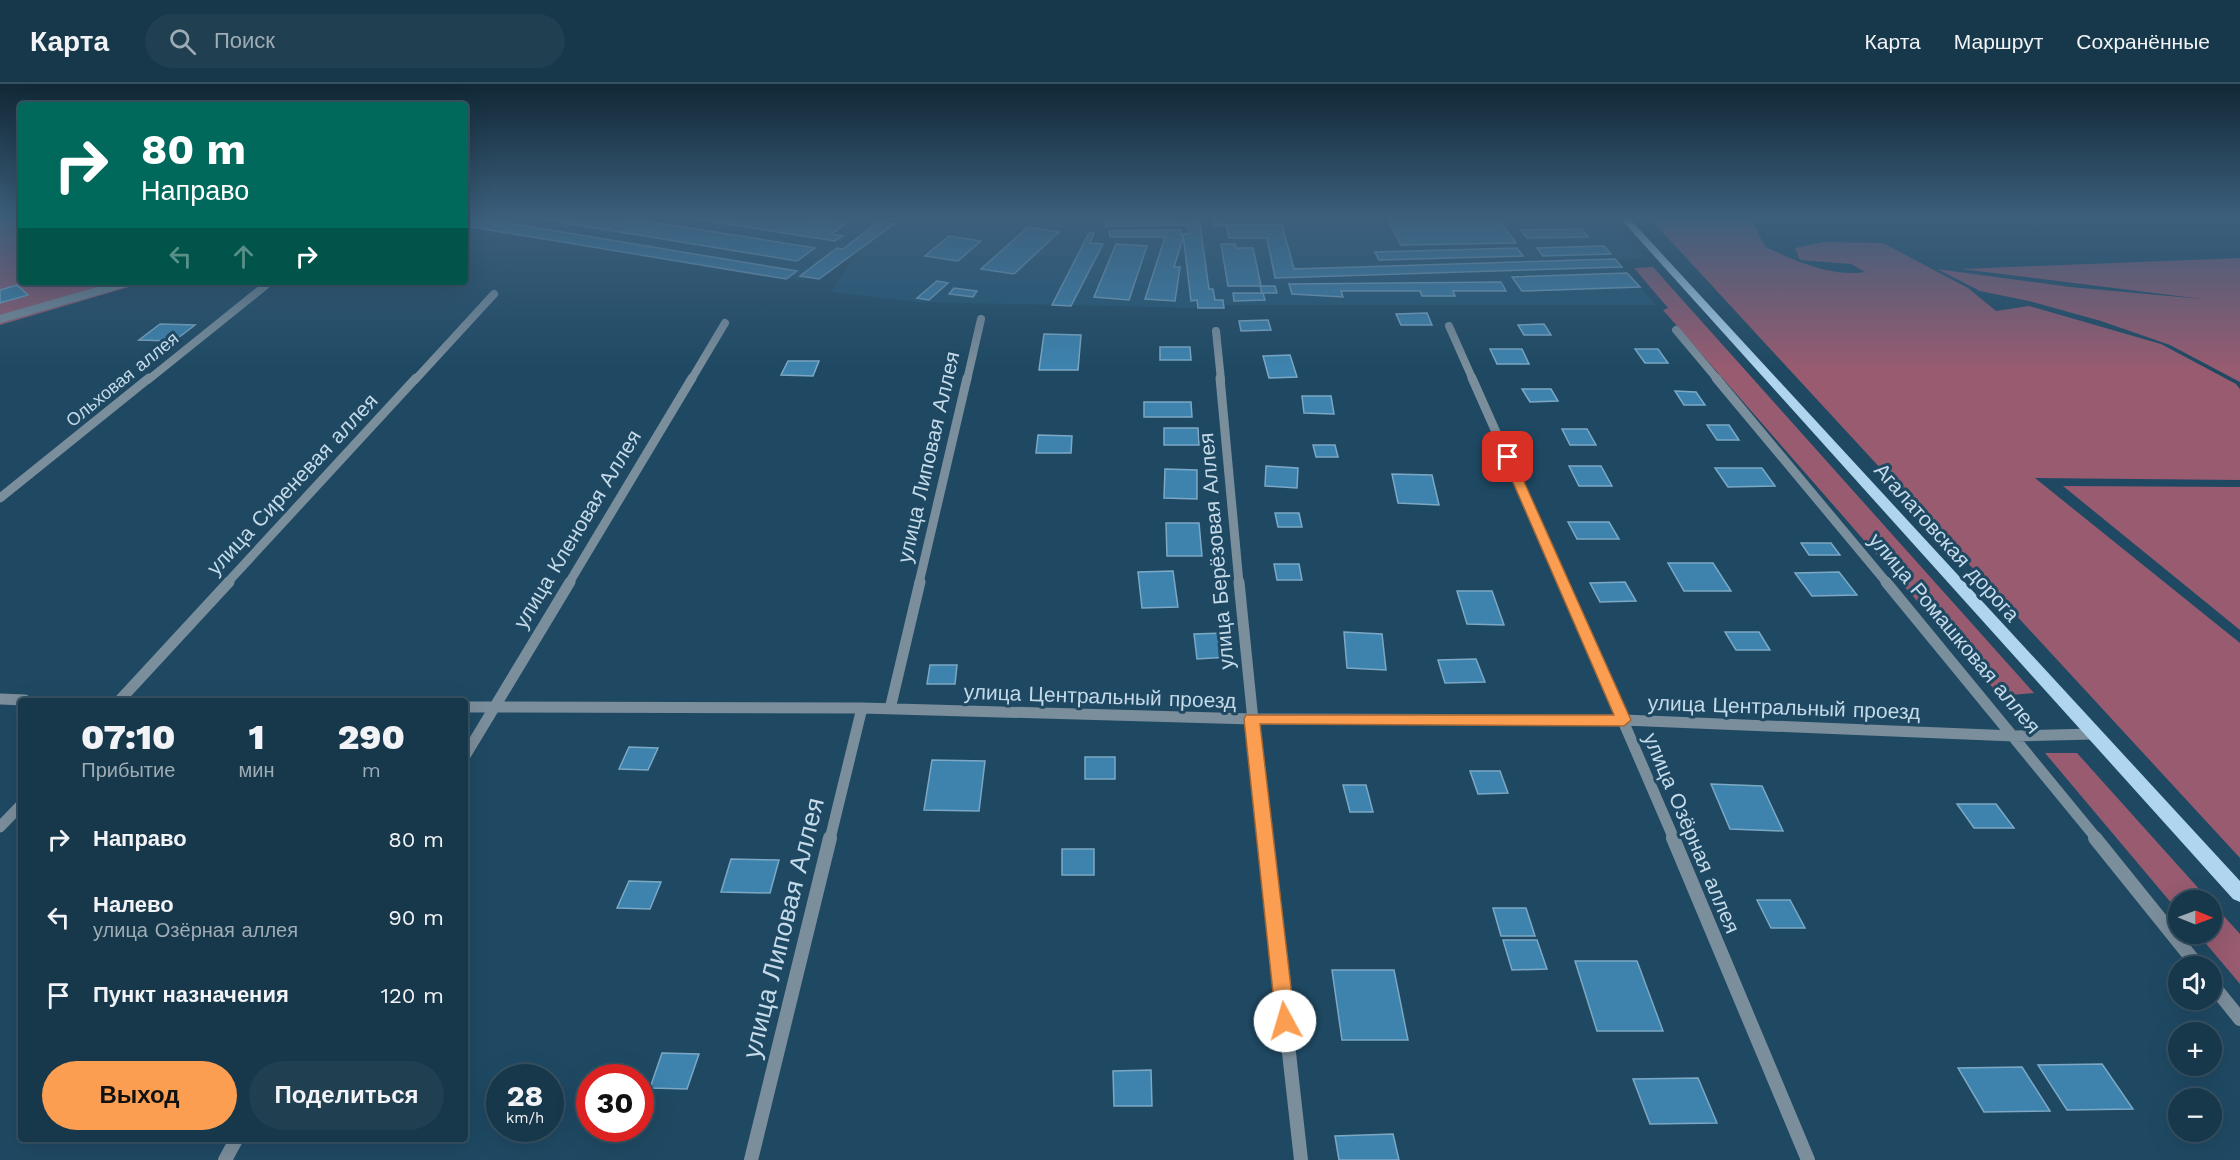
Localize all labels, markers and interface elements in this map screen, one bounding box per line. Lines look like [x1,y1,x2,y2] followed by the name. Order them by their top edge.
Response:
[145,14,565,68] search box
[30,25,109,58] text: Карта
[166,25,199,58] icon: search
[214,28,275,53] text: Поиск
[1865,29,1921,54] text: Карта
[1954,29,2043,54] text: Маршрут
[2076,29,2210,54] text: Сохранённые
[141,125,246,174] text: 80 m
[42,126,120,204] icon: right
[141,175,249,207] text: Направо
[164,240,197,273] icon: left
[227,240,260,273] icon: ahead
[290,240,323,273] icon: right
[62,327,182,431] street label: Ольховая аллея
[892,349,964,565] street label: улица Липовая Аллея
[201,388,383,580] street label: улица Сиреневая аллея
[508,425,646,633] street label: улица Кленовая Аллея
[1482,431,1533,482] pin
[1193,432,1239,670] street label: улица Берёзовая Аллея
[1491,440,1524,473] icon: arrive
[1869,458,2025,627] street label: Агалатовская дорога
[1864,528,2046,738] street label: улица Ромашковая аллея
[963,679,1237,713] street label: улица Центральный проезд
[1647,690,1921,724] street label: улица Центральный проезд
[81,716,176,758] text: 07:10
[249,716,265,758] text: 1
[338,716,405,758] text: 290
[1638,729,1746,937] street label: улица Озёрная аллея
[81,758,175,782] text: Прибытие
[239,758,275,782] text: мин
[362,758,381,782] text: m
[736,795,830,1061] street label: улица Липовая Аллея
[42,823,75,856] icon: right
[93,826,187,851] text: Направо
[388,827,444,852] text: 80 m
[2168,890,2222,944] north arrow
[2168,890,2222,1142] map controls
[93,892,174,917] text: Налево
[42,901,75,934] icon: left
[388,905,444,930] text: 90 m
[93,918,298,942] text: улица Озёрная аллея
[2168,956,2222,1010] button: sound
[42,979,75,1012] icon: arrive
[93,982,289,1007] text: Пункт назначения
[380,983,444,1008] text: 120 m
[1253,989,1317,1053] position arrow
[2168,1022,2222,1076] button: +
[42,1061,237,1130] button: Выход
[249,1061,444,1130] button: Поделиться
[576,1064,654,1142] speed limit sign: 30
[507,1078,543,1113] text: 28
[2168,1088,2222,1142] button: −
[506,1109,544,1127] text: km/h

